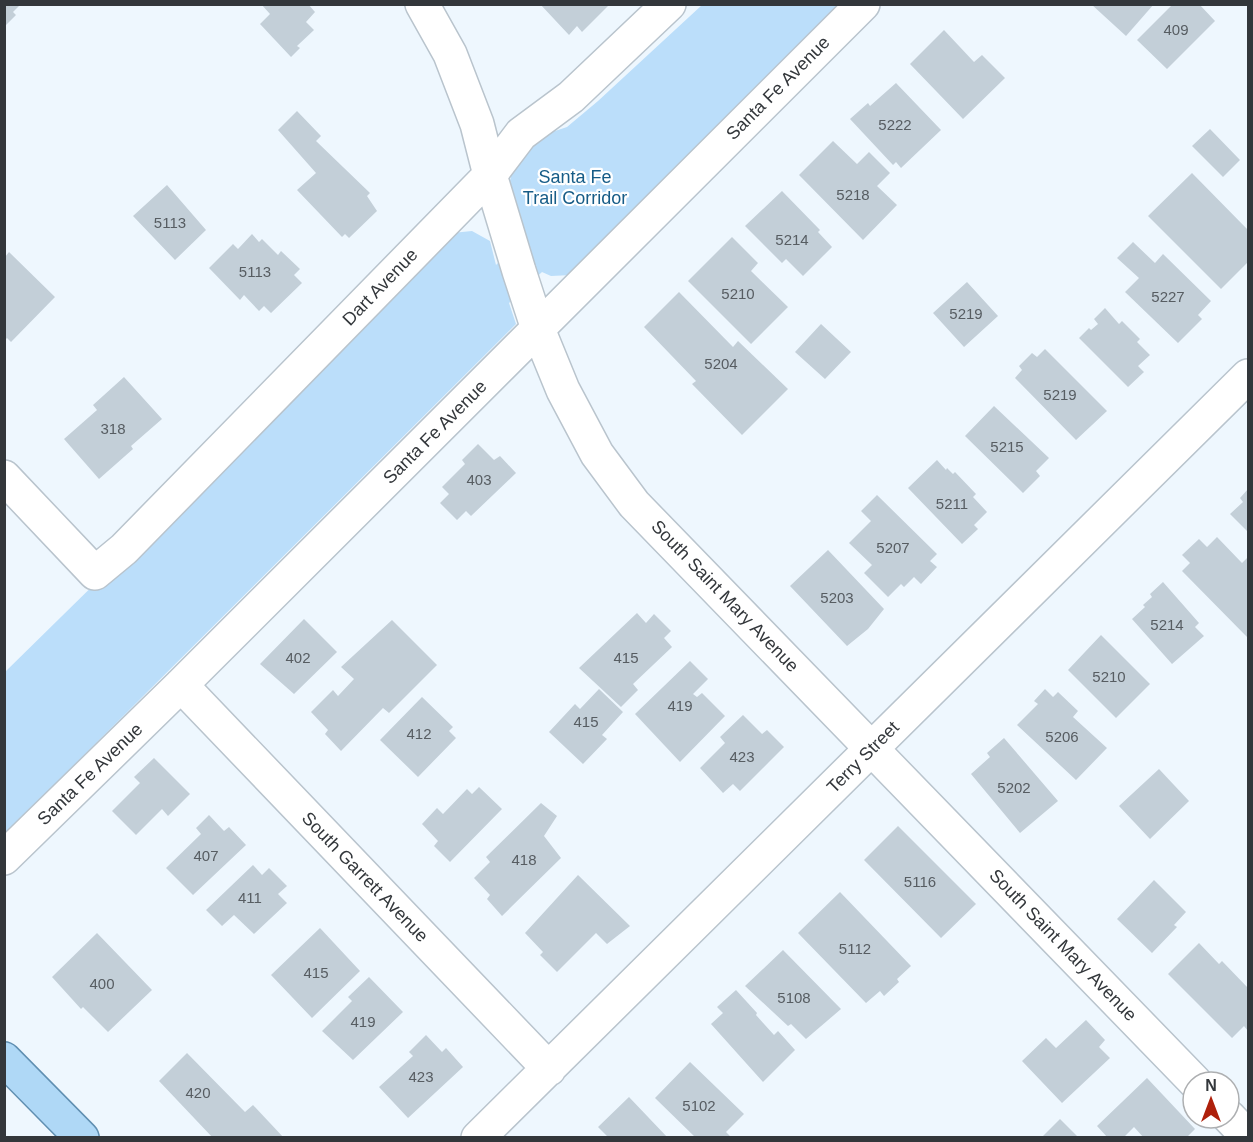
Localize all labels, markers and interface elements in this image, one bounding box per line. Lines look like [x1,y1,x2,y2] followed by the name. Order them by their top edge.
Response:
[1163,21,1189,38] house number: 409
[722,32,834,144] street label: Santa Fe Avenue
[878,116,912,133] house number: 5222
[523,167,627,208] park label: Santa Fe Trail Corridor
[836,186,870,203] house number: 5218
[154,214,186,231] house number: 5113
[775,231,809,248] house number: 5214
[339,245,421,329] street label: Dart Avenue
[239,263,271,280] house number: 5113
[721,285,755,302] house number: 5210
[1151,288,1185,305] house number: 5227
[949,305,983,322] house number: 5219
[704,355,738,372] house number: 5204
[379,376,491,488] street label: Santa Fe Avenue
[1043,386,1077,403] house number: 5219
[100,420,126,437] house number: 318
[990,438,1024,455] house number: 5215
[466,471,492,488] house number: 403
[936,495,968,512] house number: 5211
[647,516,803,676] street label: South Saint Mary Avenue
[876,539,910,556] house number: 5207
[820,589,854,606] house number: 5203
[1150,616,1184,633] house number: 5214
[285,649,311,666] house number: 402
[613,649,639,666] house number: 415
[1092,668,1126,685] house number: 5210
[667,697,693,714] house number: 419
[573,713,599,730] house number: 415
[823,717,903,797] street label: Terry Street
[33,719,147,829] street label: Santa Fe Avenue
[406,725,432,742] house number: 412
[1045,728,1079,745] house number: 5206
[729,748,755,765] house number: 423
[997,779,1031,796] house number: 5202
[298,808,432,946] street label: South Garrett Avenue
[193,847,219,864] house number: 407
[511,851,537,868] house number: 418
[985,865,1141,1025] street label: South Saint Mary Avenue
[904,873,936,890] house number: 5116
[238,889,262,906] house number: 411
[839,940,871,957] house number: 5112
[303,964,329,981] house number: 415
[89,975,115,992] house number: 400
[777,989,811,1006] house number: 5108
[350,1013,376,1030] house number: 419
[408,1068,434,1085] house number: 423
[1181,1070,1241,1130] north arrow
[1205,1077,1217,1094] text: N
[185,1084,211,1101] house number: 420
[682,1097,716,1114] house number: 5102

